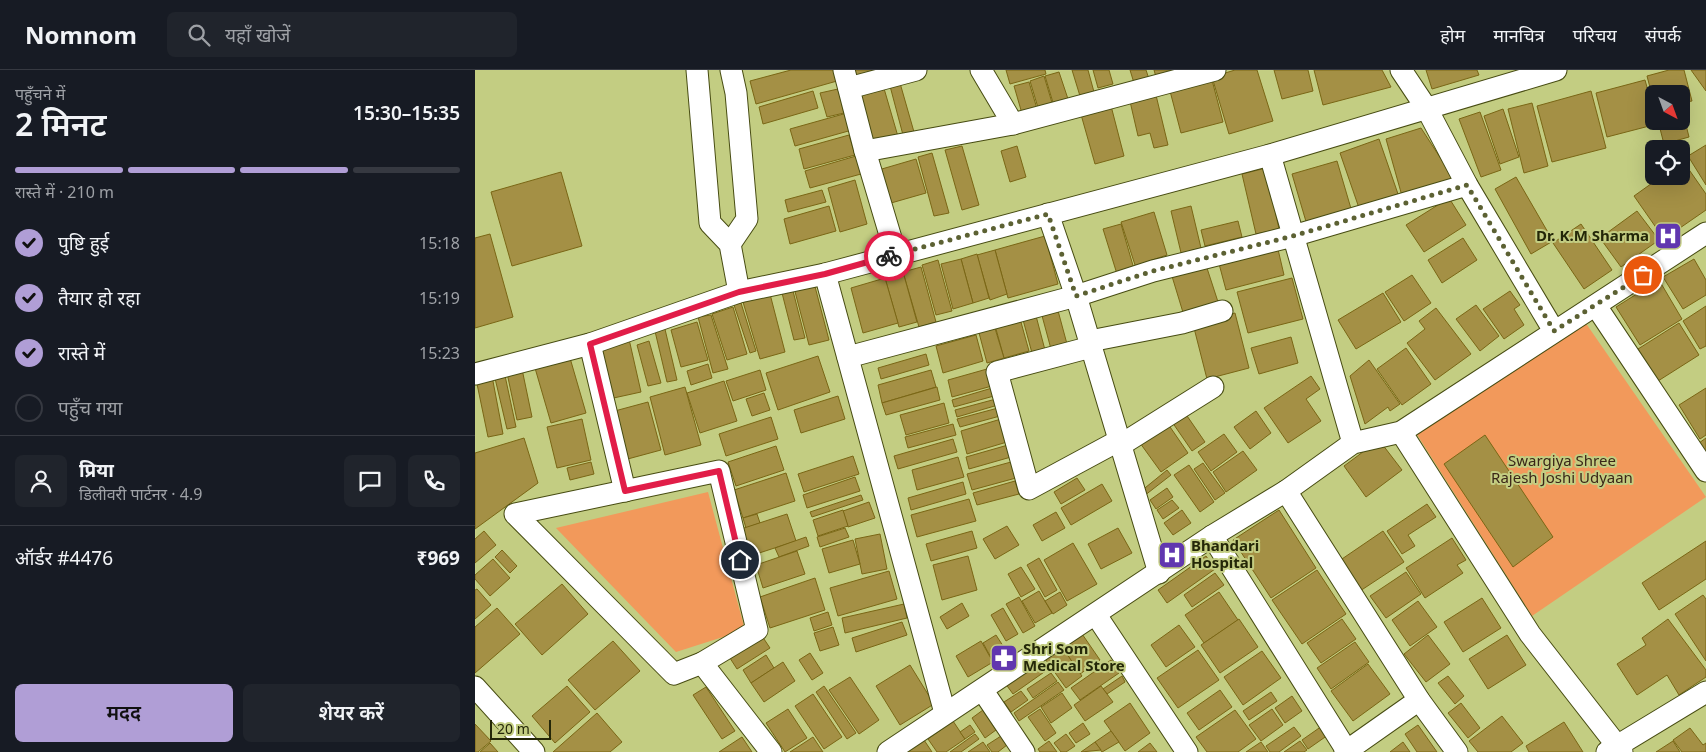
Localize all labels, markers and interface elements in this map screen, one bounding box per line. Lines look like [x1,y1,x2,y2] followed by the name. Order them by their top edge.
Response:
[167,12,517,57] search box
[25,18,137,51] text: Nomnom
[185,21,213,49] icon: search
[225,22,290,48] text: यहाँ खोजें
[1440,23,1465,47] text: होम
[1493,23,1545,47] text: मानचित्र
[1573,23,1617,47] text: परिचय
[1645,23,1681,47] text: संपर्क
[15,83,65,105] text: पहुँचने में
[1645,85,1690,130] north arrow
[1645,85,1690,185] map controls
[353,100,460,126] text: 15:30–15:35
[15,102,107,145] text: 2 मिनट
[1645,140,1690,185] button: locate
[15,181,114,203] text: रास्ते में · 210 m
[1653,221,1683,251] hospital icon: Dr. K.M Sharma
[1536,225,1649,245] place label: Dr. K.M Sharma
[15,229,43,257] icon: check
[58,230,109,256] text: पुष्टि हुई
[864,231,914,281] courier
[419,232,460,254] text: 15:18
[875,242,903,270] icon: bike
[1622,254,1664,296] pin
[1629,261,1657,289] icon: bag
[15,284,43,312] icon: check
[58,285,140,311] text: तैयार हो रहा
[419,287,460,309] text: 15:19
[15,339,43,367] icon: check
[58,340,105,366] text: रास्ते में
[419,342,460,364] text: 15:23
[58,395,123,421] text: पहुँच गया
[1491,450,1633,487] park label: Swargiya Shree Rajesh Joshi Udyaan
[15,455,67,507] button: person
[344,455,396,507] button: chat
[408,455,460,507] button: phone
[79,457,114,483] text: प्रिया
[79,483,202,505] text: डिलीवरी पार्टनर · 4.9
[1191,535,1259,572] place label: Bhandari Hospital
[719,539,761,581] pin
[1157,540,1187,570] hospital icon: Bhandari Hospital
[15,545,113,571] text: ऑर्डर #4476
[417,545,460,571] text: ₹969
[726,546,754,574] icon: home
[1023,638,1125,675] place label: Shri Som Medical Store
[989,643,1019,673] pharmacy icon: Shri Som Medical Store
[15,684,233,742] button: मदद
[243,684,460,742] button: शेयर करें
[490,717,551,740] scale bar
[497,719,530,738] text: 20 m

